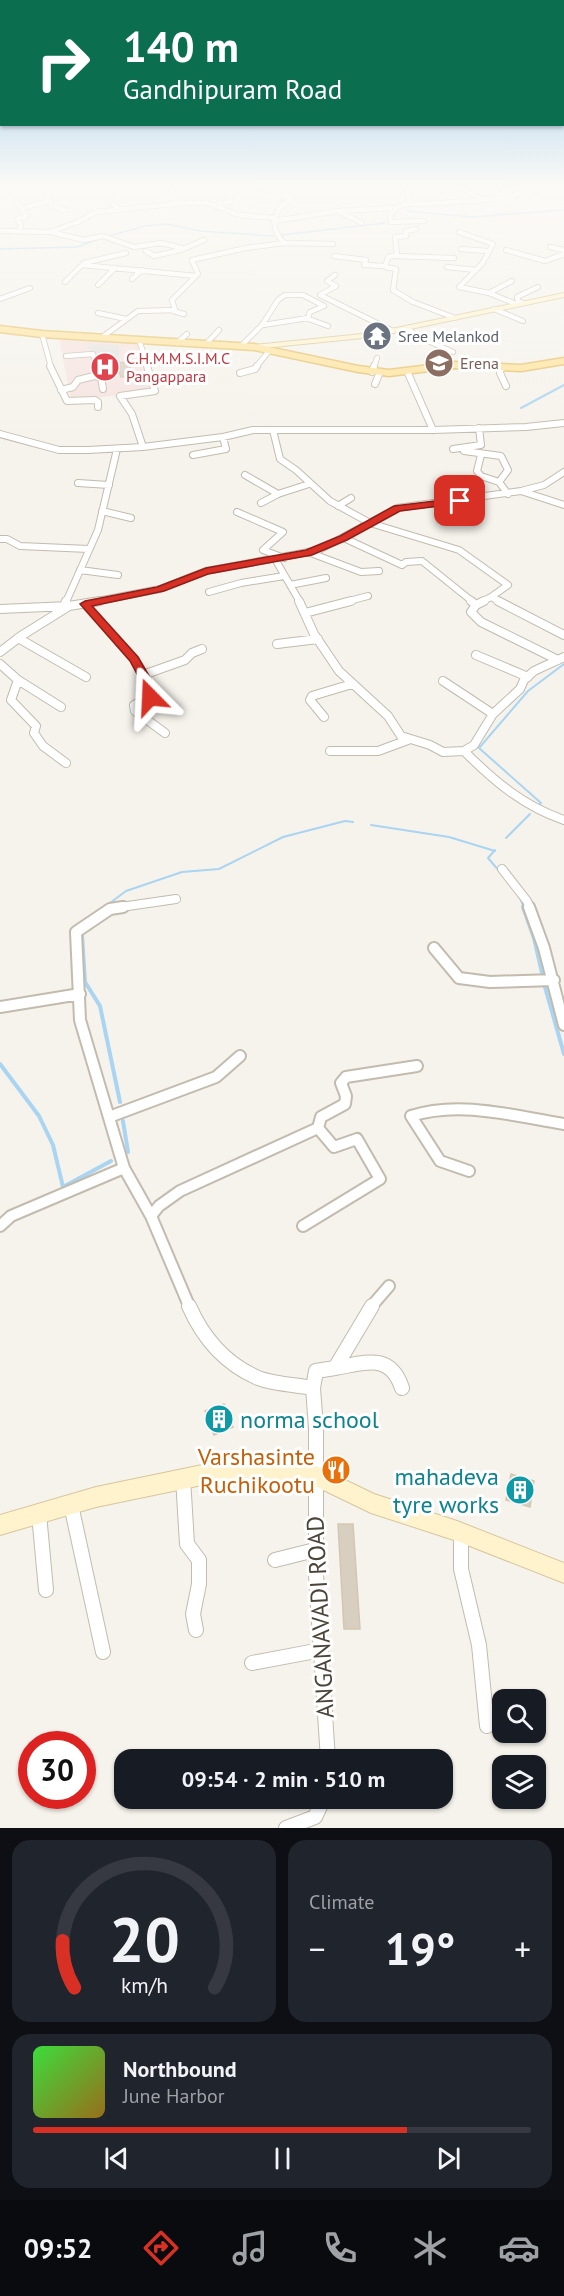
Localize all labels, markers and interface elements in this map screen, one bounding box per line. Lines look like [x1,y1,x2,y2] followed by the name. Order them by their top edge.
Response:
[123,19,239,74] text: 140 m
[24,24,102,102] icon: right
[123,72,342,106] text: Gandhipuram Road
[361,320,393,352] temple icon: Sree Melankod
[398,326,499,346] place label: Sree Melankod
[423,347,455,379] school or university icon: Erena
[126,348,230,386] place label: C.H.M.M.S.I.M.C Pangappara
[89,351,121,383] hospital icon: C.H.M.M.S.I.M.C Pangappara
[460,353,499,373] place label: Erena
[434,475,485,526] pin
[443,484,476,517] icon: arrive
[118,665,182,729] position arrow
[203,1403,235,1435] building icon: norma school
[240,1404,379,1435] place label: norma school
[197,1441,315,1500] place label: Varshasinte Ruchikootu
[320,1454,352,1486] restaurant icon: Varshasinte Ruchikootu
[393,1461,499,1520] place label: mahadeva tyre works
[504,1474,536,1506] building icon: mahadeva tyre works
[299,1515,341,1719] street label: ANGANAVADI ROAD
[492,1689,546,1809] map controls
[492,1689,546,1743] button: search
[18,1731,96,1809] speed limit sign: 30
[492,1755,546,1809] button: layers
[182,1765,385,1793] text: 09:54 · 2 min · 510 m
[309,1889,375,1915] text: Climate
[109,1898,179,1979] text: 20
[385,1919,455,1977] text: 19°
[309,1927,326,1970] text: −
[514,1927,531,1970] text: +
[120,1971,167,1999] text: km/h
[123,2055,237,2083] text: Northbound
[123,2083,225,2109] text: June Harbor
[100,2142,133,2175] icon: previous
[266,2142,299,2175] icon: pause
[432,2142,465,2175] icon: next
[140,2227,182,2269] icon: directions
[229,2227,271,2269] icon: music
[319,2227,361,2269] icon: phone
[409,2227,451,2269] icon: climate
[498,2227,540,2269] icon: car
[24,2231,92,2265] text: 09:52

